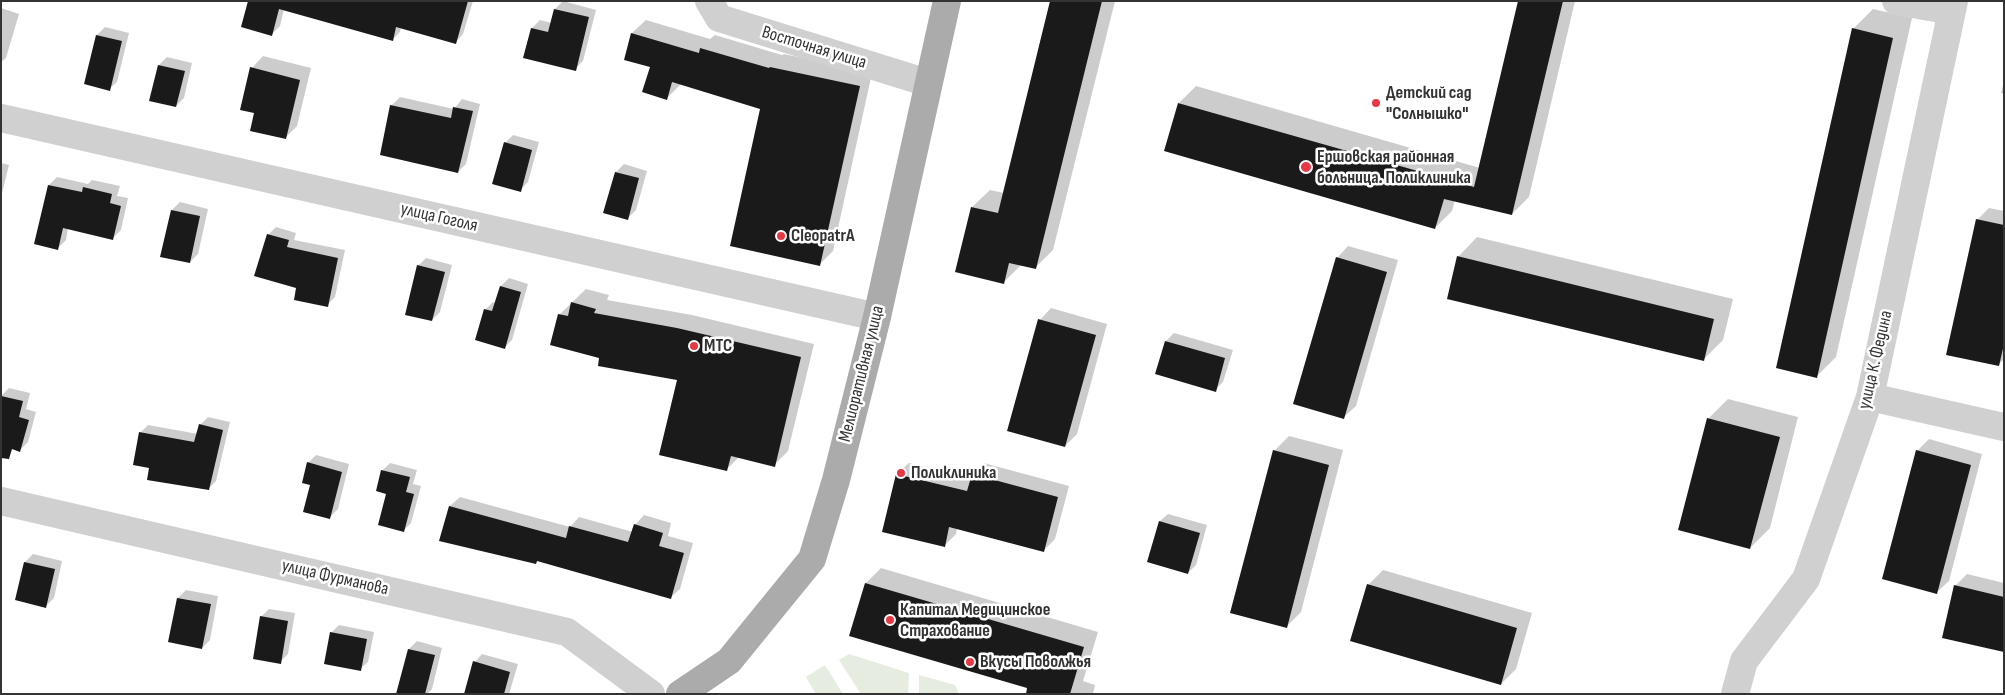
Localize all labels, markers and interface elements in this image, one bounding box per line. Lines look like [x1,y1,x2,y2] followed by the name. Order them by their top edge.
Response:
[759,22,869,74] street label: Восточная улица
[1386,82,1471,125] place label: Детский сад "Солнышко"
[1370,97,1382,109] marker: Детский сад "Солнышко"
[1317,146,1471,188] place label: Ершовская районная больница. Поликлиника
[1299,160,1313,174] marker: Ершовская районная больница. Поликлиника
[398,199,480,237] street label: улица Гоголя
[791,225,855,247] place label: CleopatrA
[775,230,787,242] marker: CleopatrA
[835,304,889,444] street label: Мелиоративная улица
[1854,309,1898,411] street label: улица К. Федина
[704,335,732,357] place label: МТС
[688,340,700,352] marker: МТС
[911,462,996,484] place label: Поликлиника
[895,467,907,479] marker: Поликлиника
[279,555,391,601] street label: улица Фурманова
[900,599,1050,642] place label: Капитал Медицинское Страхование
[884,614,896,626] marker: Капитал Медицинское Страхование
[980,651,1091,673] place label: Вкусы Поволжья
[964,656,976,668] marker: Вкусы Поволжья

